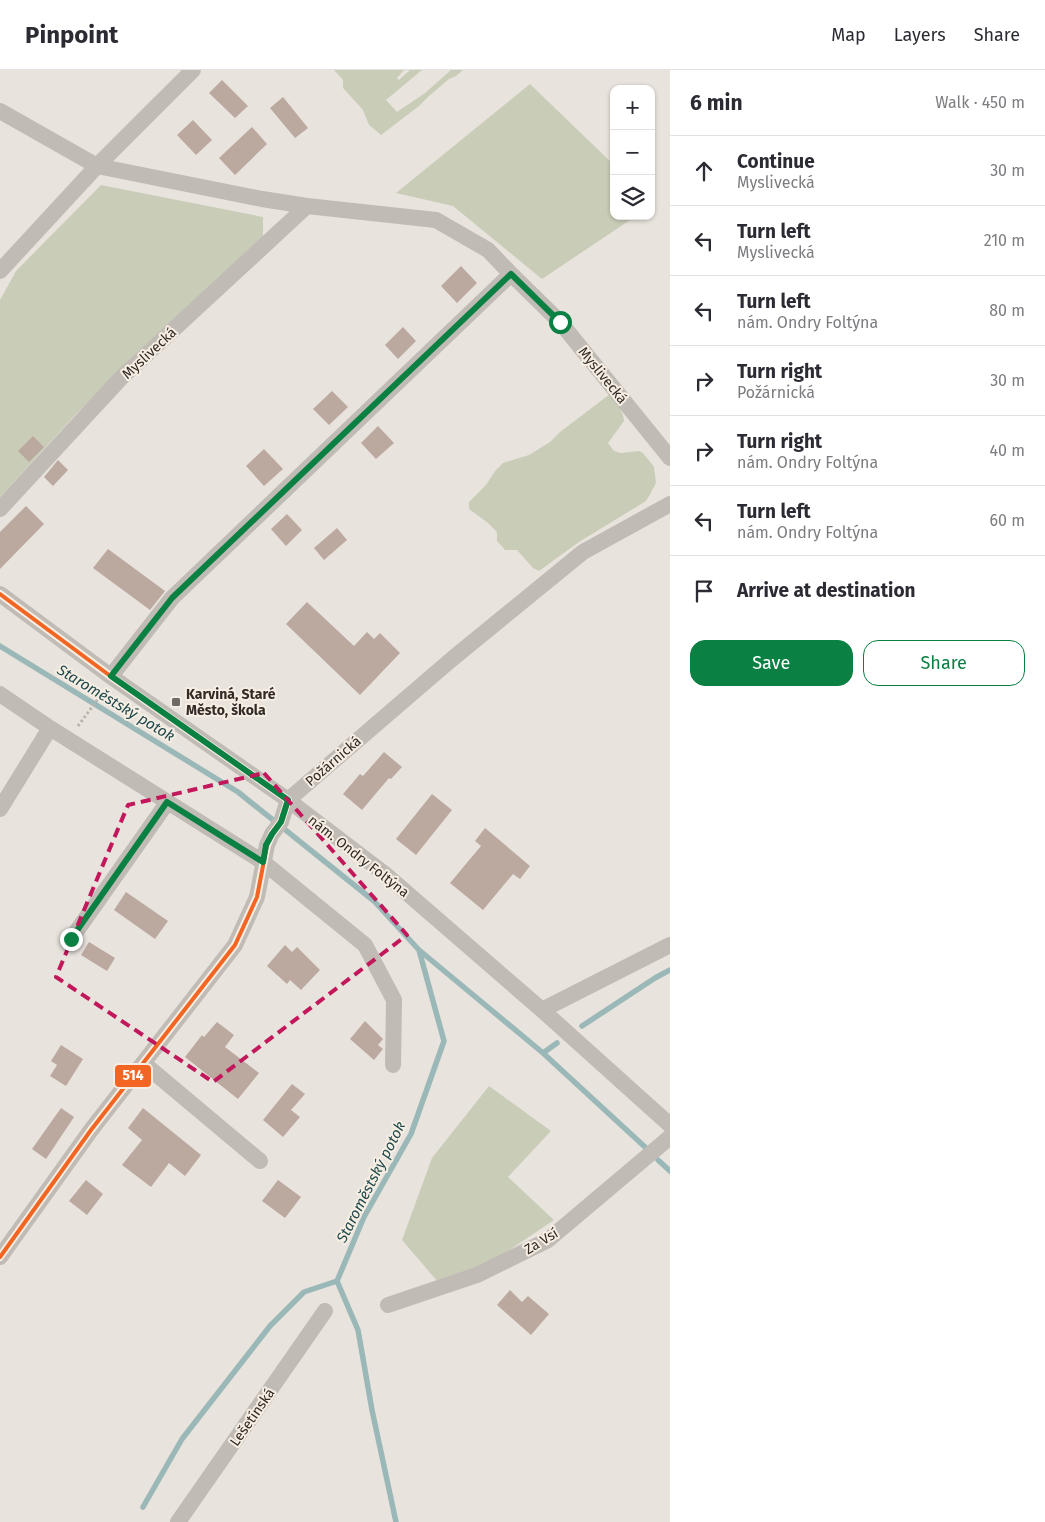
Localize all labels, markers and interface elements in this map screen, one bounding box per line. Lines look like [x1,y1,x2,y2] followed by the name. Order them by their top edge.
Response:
[25,21,118,49] text: Pinpoint
[831,24,866,46] text: Map
[894,24,946,46] text: Layers
[974,24,1020,46] text: Share
[610,85,655,220] map controls
[610,85,655,130] button: +
[690,90,743,116] text: 6 min
[935,93,1025,112] text: Walk · 450 m
[610,130,655,175] button: −
[737,150,815,173] text: Continue
[690,157,718,185] icon: ahead
[990,161,1025,180] text: 30 m
[737,173,815,192] text: Myslivecká
[610,175,655,220] button: layers
[737,220,811,243] text: Turn left
[690,227,718,255] icon: left
[984,231,1025,250] text: 210 m
[737,243,815,262] text: Myslivecká
[737,290,811,313] text: Turn left
[690,297,718,325] icon: left
[989,301,1025,320] text: 80 m
[549,311,572,334] route start
[737,313,878,332] text: nám. Ondry Foltýna
[119,324,180,383] street label: Myslivecká
[575,344,631,407] street label: Myslivecká
[737,360,822,383] text: Turn right
[690,367,718,395] icon: right
[990,371,1025,390] text: 30 m
[737,383,815,402] text: Požárnická
[737,430,822,453] text: Turn right
[690,437,718,465] icon: right
[990,441,1025,460] text: 40 m
[737,453,878,472] text: nám. Ondry Foltýna
[737,500,811,523] text: Turn left
[690,507,718,535] icon: left
[990,511,1025,530] text: 60 m
[737,523,878,542] text: nám. Ondry Foltýna
[690,577,718,605] icon: arrive
[737,579,916,602] text: Arrive at destination
[690,640,853,686] button: Save
[863,640,1025,686] button: Share
[53,660,178,745] water label: Staroměstský potok
[186,686,276,719] place label: Karviná, Staré Město, škola
[170,696,182,708] marker: Karviná, Staré Město, škola
[302,733,365,790] street label: Požárnická
[305,812,413,901] street label: nám. Ondry Foltýna
[60,928,83,951] route end
[114,1064,152,1088] line badge: 514
[122,1067,144,1084] text: 514
[332,1118,409,1247] water label: Staroměstský potok
[521,1225,561,1258] street label: Za Vsí
[226,1385,279,1450] street label: Lešetínská

